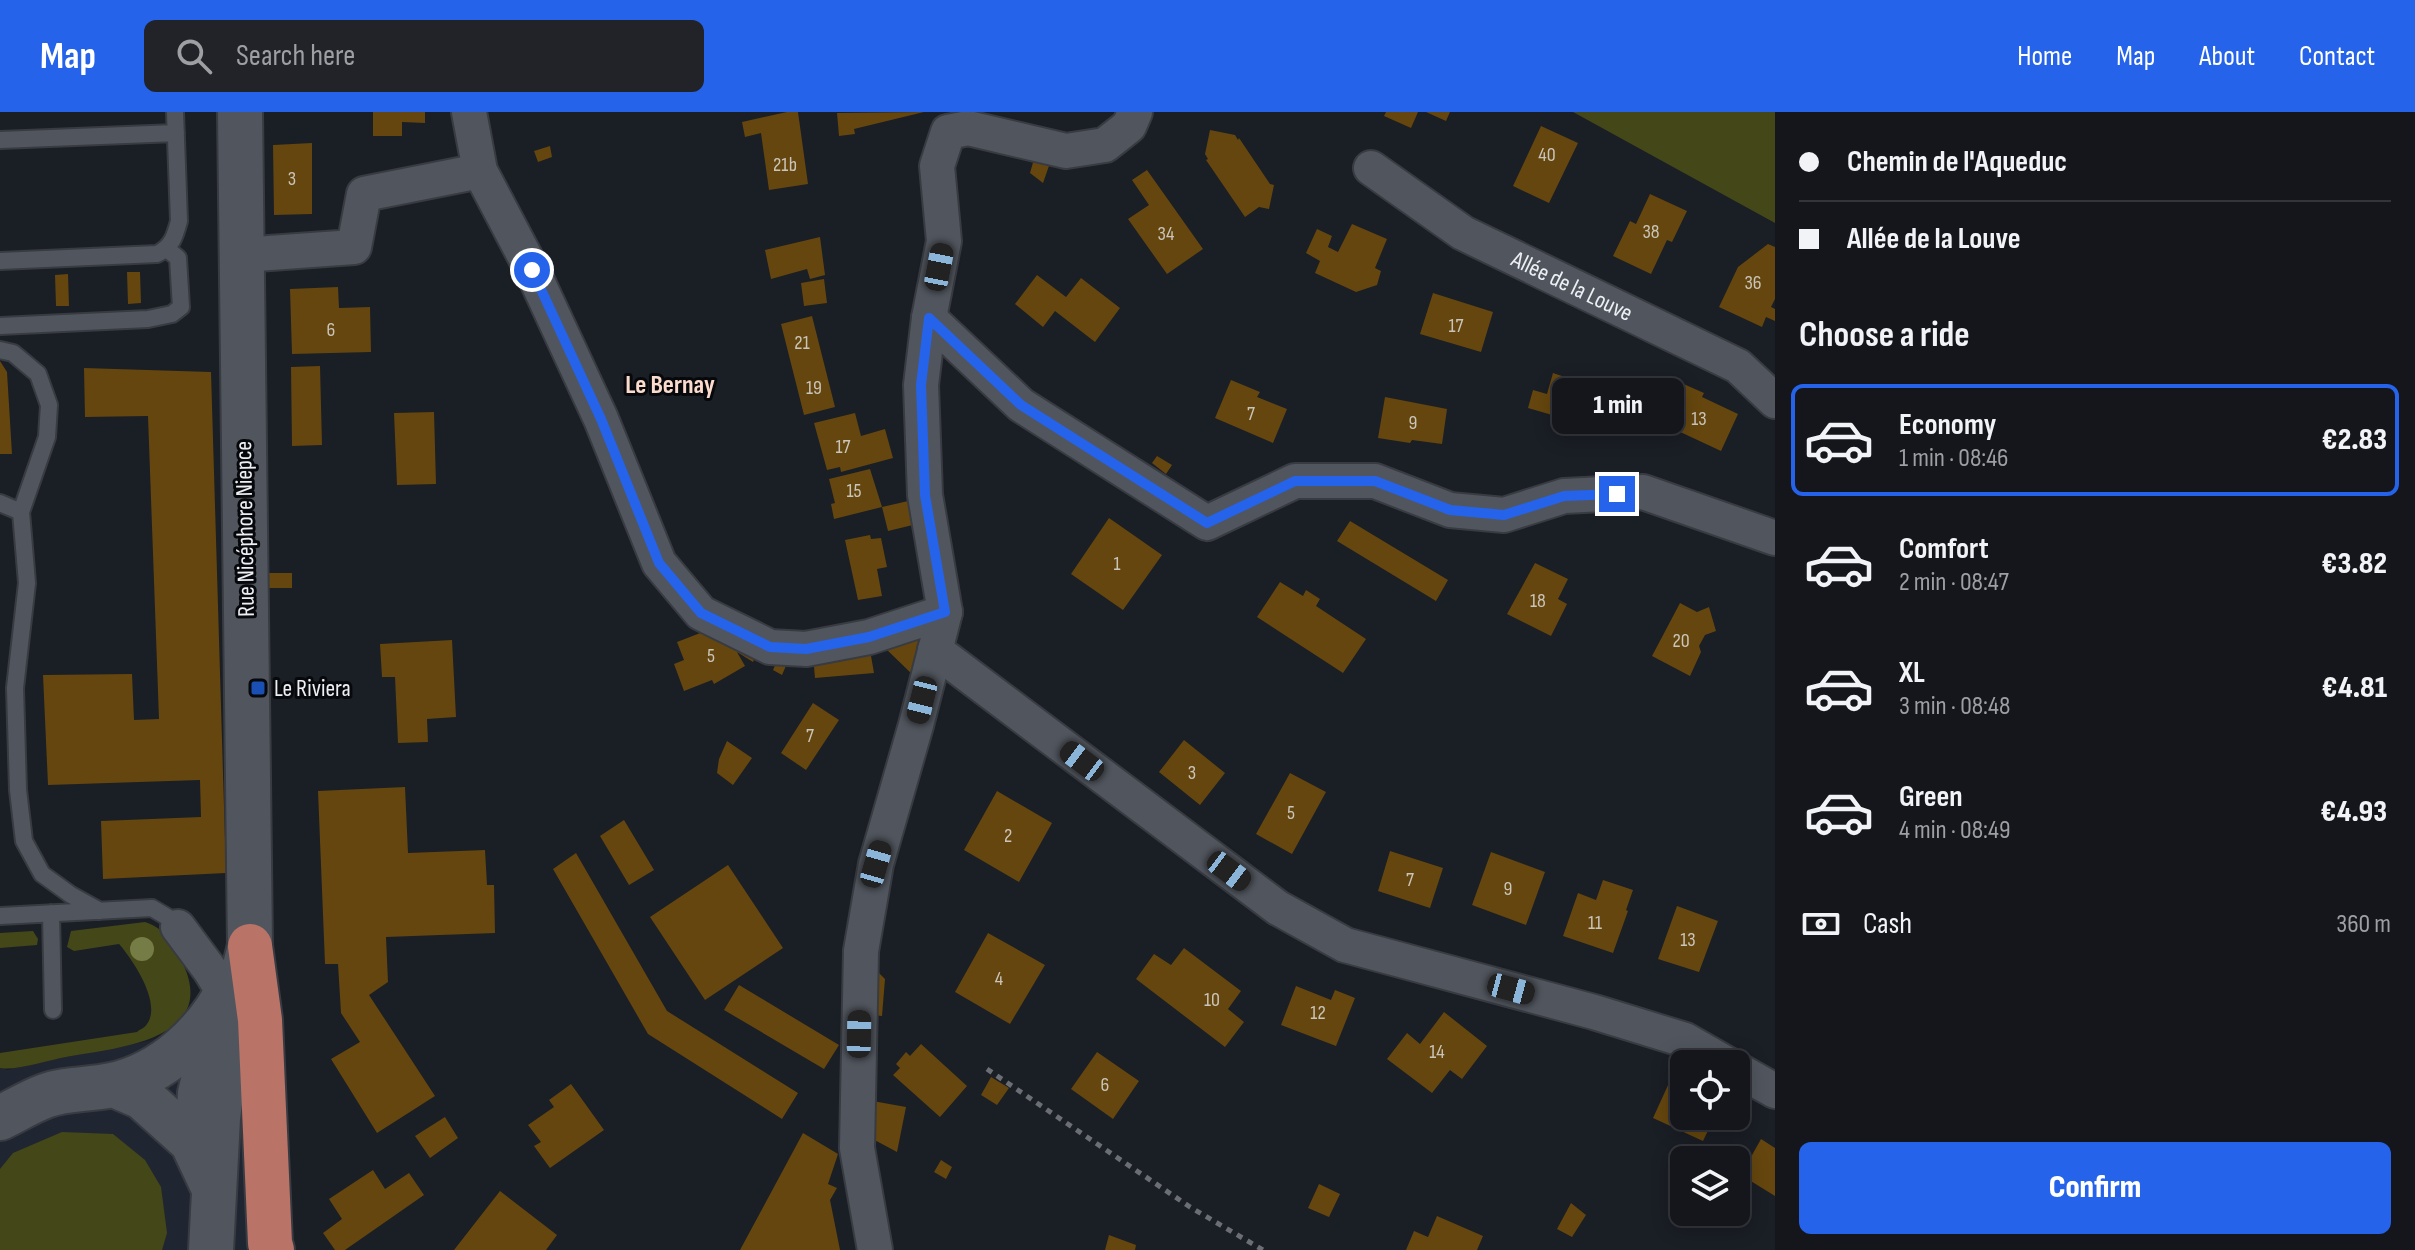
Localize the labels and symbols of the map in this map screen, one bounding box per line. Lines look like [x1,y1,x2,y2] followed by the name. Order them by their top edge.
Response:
[1538,143,1556,167] house number: 40
[773,153,797,177] house number: 21b
[288,167,296,191] house number: 3
[1642,220,1660,244] house number: 38
[1158,222,1174,246] house number: 34
[923,241,955,293] car
[1506,244,1638,327] street label: Allée de la Louve
[514,252,550,288] route start
[1744,271,1762,295] house number: 36
[1449,314,1463,338] house number: 17
[327,318,335,342] house number: 6
[794,331,810,355] house number: 21
[625,370,715,401] district label: Le Bernay
[806,376,822,400] house number: 19
[1551,378,1683,434] callout: 1 min
[1247,402,1255,426] house number: 7
[1691,407,1707,431] house number: 13
[1409,411,1417,435] house number: 9
[836,435,850,459] house number: 17
[229,441,261,617] street label: Rue Nicéphore Niepce
[1599,476,1635,512] route end
[846,479,862,503] house number: 15
[1114,552,1121,576] house number: 1
[1530,589,1546,613] house number: 18
[1672,629,1690,653] house number: 20
[707,644,715,668] house number: 5
[274,674,351,703] place label: Le Riviera
[905,674,939,726] car
[249,679,267,697] marker: Le Riviera
[806,724,814,748] house number: 7
[1056,737,1108,785] car
[1188,761,1196,785] house number: 3
[1287,801,1295,825] house number: 5
[1004,824,1012,848] house number: 2
[858,838,894,890] car
[1203,847,1255,895] car
[1406,868,1414,892] house number: 7
[1504,877,1512,901] house number: 9
[1588,911,1602,935] house number: 11
[1680,928,1696,952] house number: 13
[995,967,1003,991] house number: 4
[1485,971,1537,1007] car
[1204,988,1220,1012] house number: 10
[1310,1001,1326,1025] house number: 12
[847,1010,871,1058] car
[1429,1040,1445,1064] house number: 14
[1101,1073,1109,1097] house number: 6

